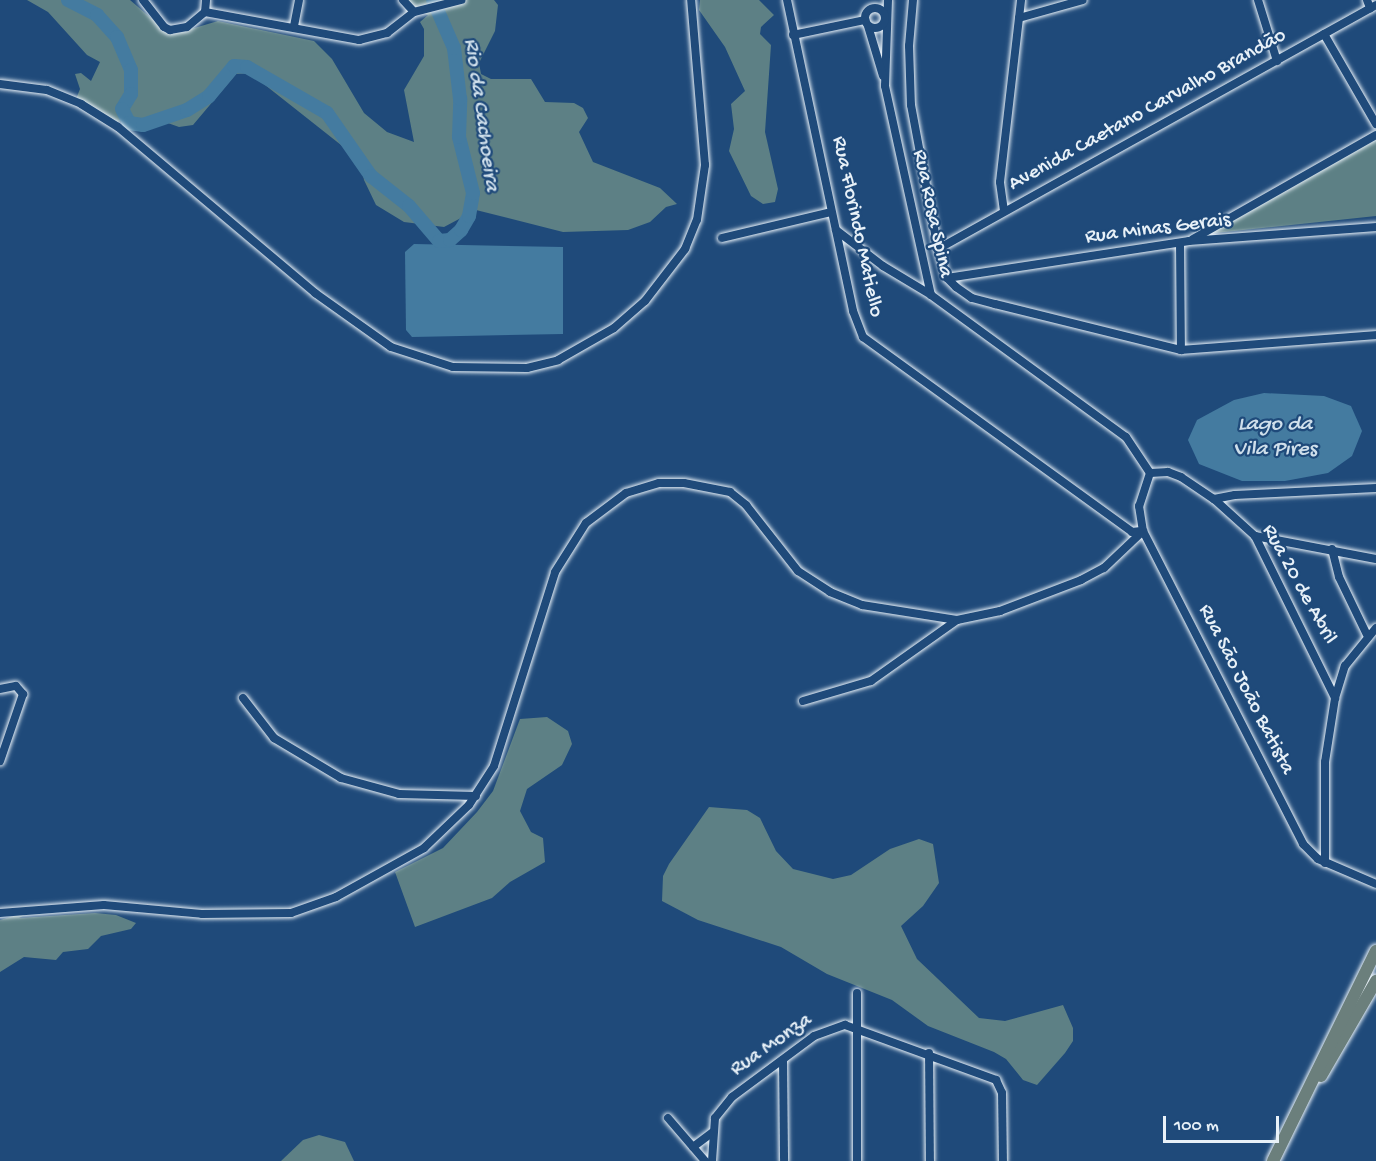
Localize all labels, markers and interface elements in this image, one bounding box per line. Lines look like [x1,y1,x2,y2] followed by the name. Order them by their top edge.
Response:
[1005,24,1291,198] street label: Avenida Caetano Carvalho Brandão
[456,37,504,193] water label: Rio da Cachoeira
[825,134,887,320] street label: Rua Florindo Matiello
[905,148,957,280] street label: Rua Rosa Spina
[1084,209,1232,251] street label: Rua Minas Gerais
[1233,412,1317,464] water label: Lago da Vila Pires
[1255,521,1341,649] street label: Rua 20 de Abril
[1191,601,1299,779] street label: Rua São João Batista
[726,1009,818,1083] street label: Rua Monza
[1166,1104,1282,1142] scale bar
[1174,1116,1219,1137] text: 100 m

